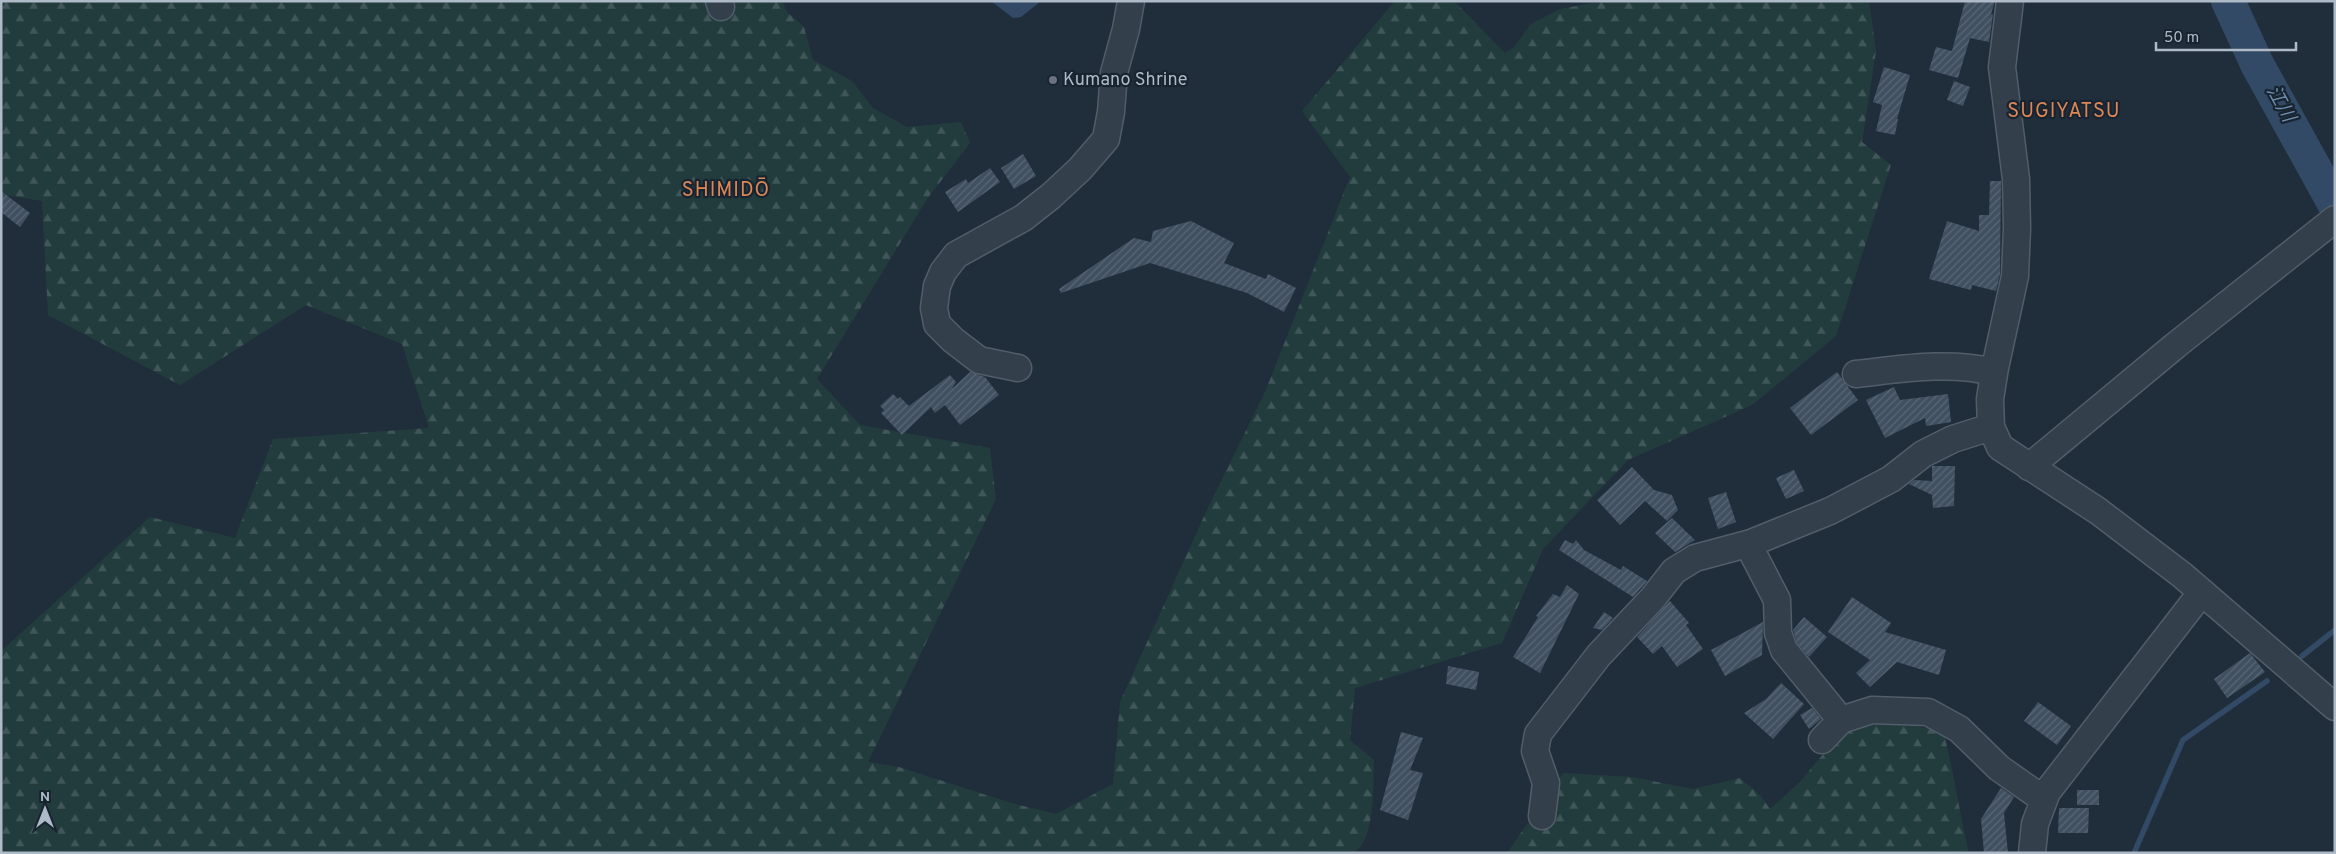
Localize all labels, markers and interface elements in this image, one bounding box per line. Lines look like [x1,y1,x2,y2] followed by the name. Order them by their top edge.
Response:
[2156,20,2296,52] scale bar
[2164,29,2199,48] text: 50 m
[1063,69,1188,92] place label: Kumano Shrine
[1047,74,1059,86] marker: Kumano Shrine
[2260,82,2301,128] water label: 江川
[2007,99,2121,125] district label: SUGIYATSU
[682,177,770,204] district label: SHIMIDŌ
[20,784,70,834] north arrow
[40,789,50,806] text: N

